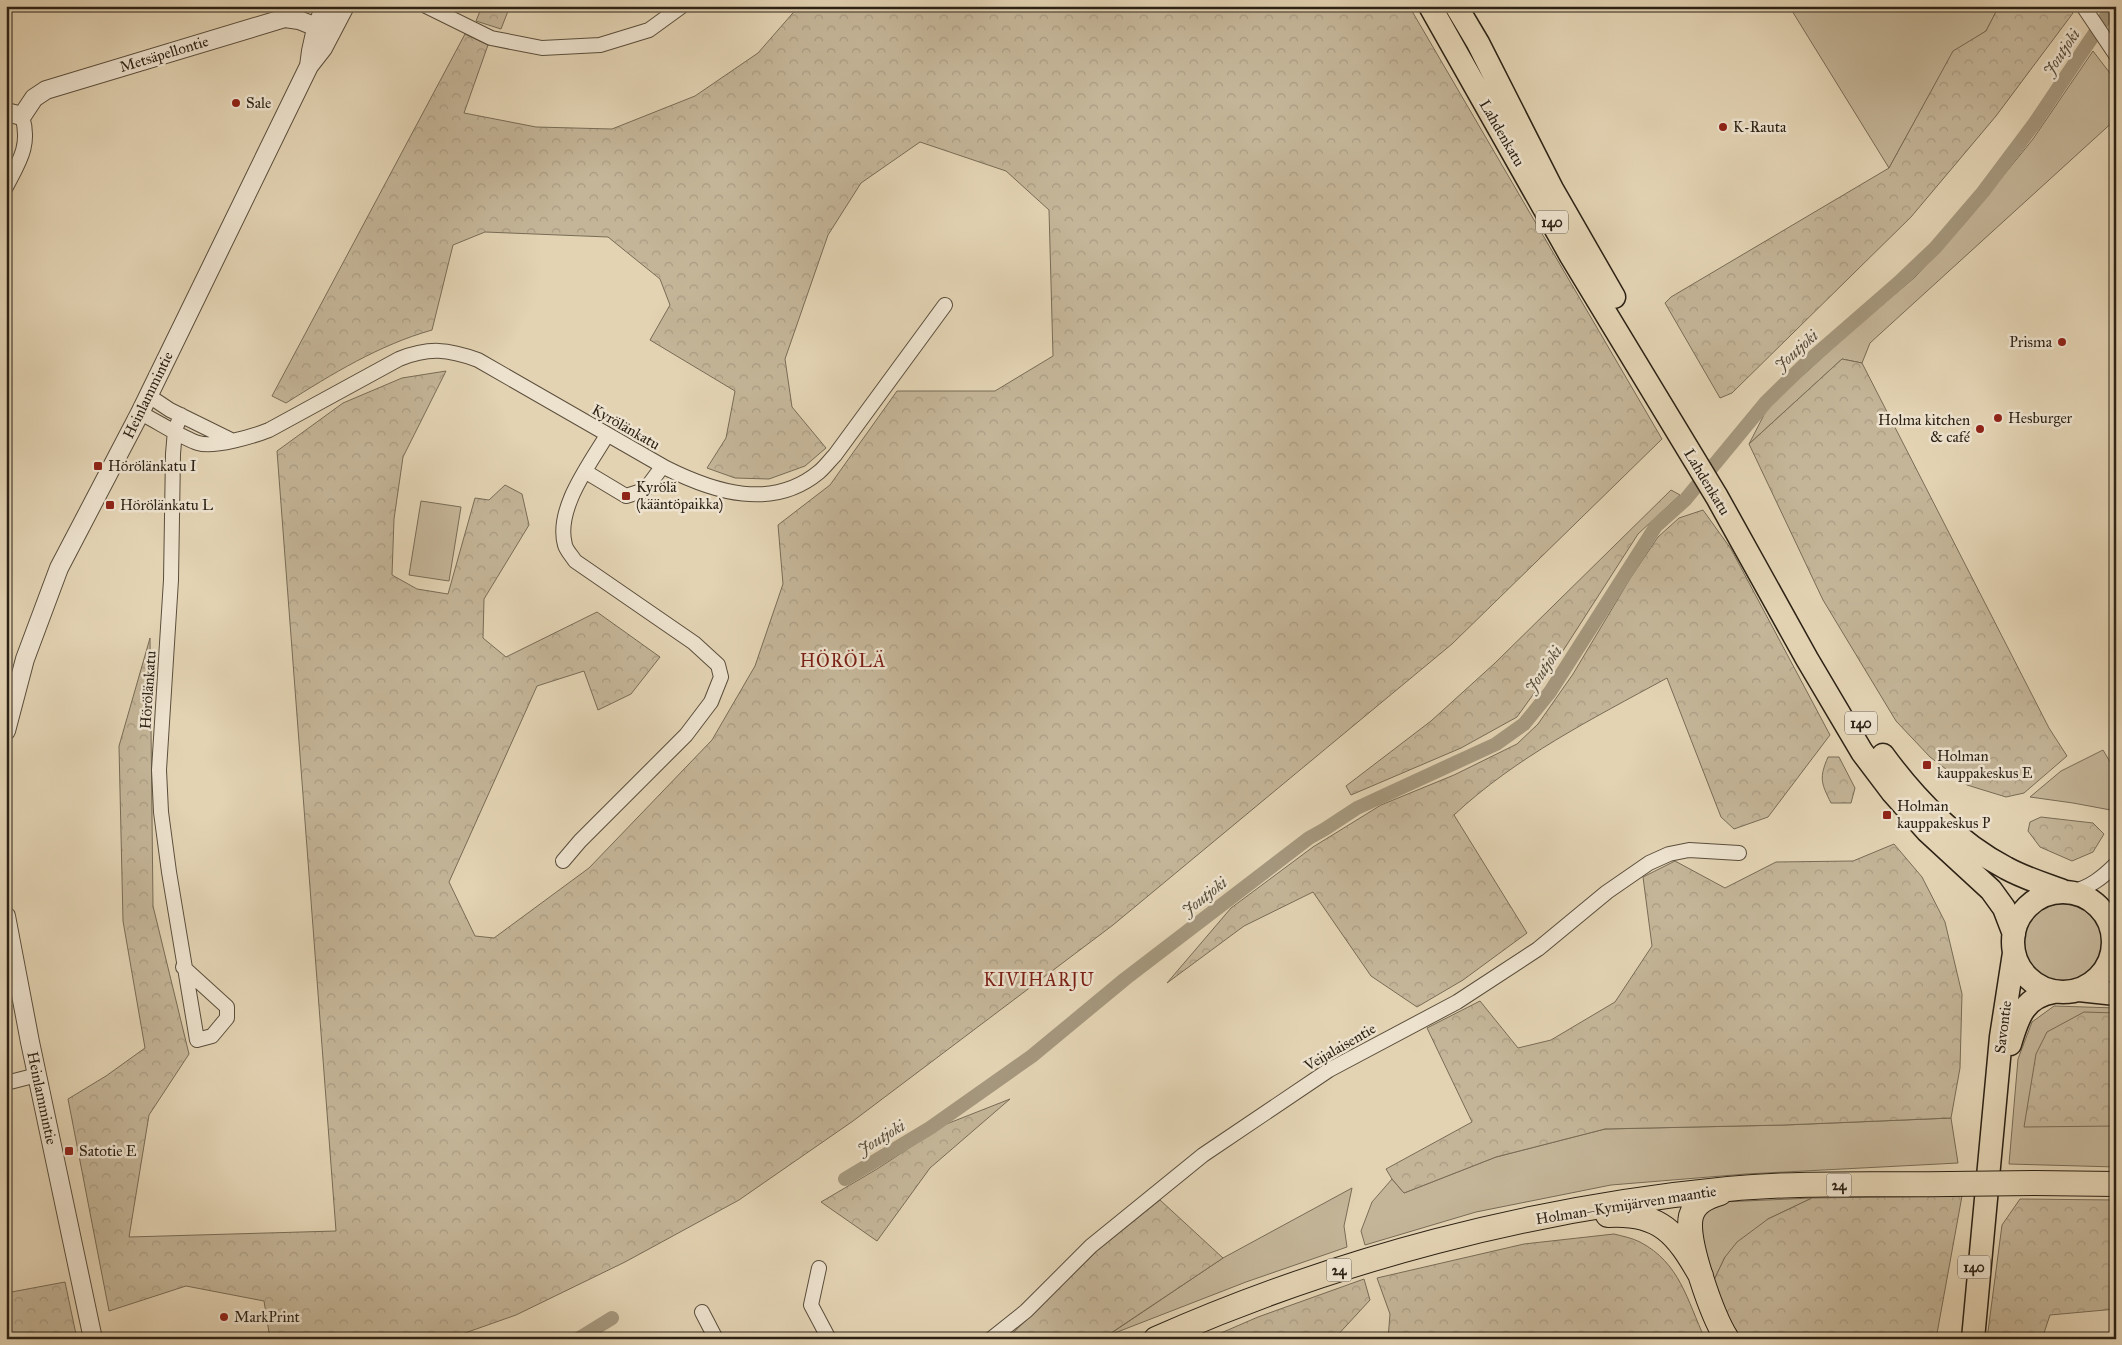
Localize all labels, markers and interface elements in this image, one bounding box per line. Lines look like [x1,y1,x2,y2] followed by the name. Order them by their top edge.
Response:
[2038,25,2085,81] water label: Joutjoki
[117,32,211,76] street label: Metsäpellontie
[246,94,271,112] place label: Sale
[1476,96,1528,170] street label: Lahdenkatu
[230,97,242,109] marker: Sale
[1733,118,1787,136] place label: K-Rauta
[1717,121,1729,133] marker: K-Rauta
[1536,210,1568,233] road number: 140
[1770,326,1823,376] water label: Joutjoki
[2009,333,2053,351] place label: Prisma
[2056,336,2068,348] marker: Prisma
[119,348,177,442] street label: Heinlammintie
[589,400,663,454] street label: Kyrölänkatu
[2008,409,2073,427] place label: Hesburger
[1878,411,1971,446] place label: Holma kitchen & café
[1992,412,2004,424] marker: Hesburger
[1974,423,1986,435] marker: Holma kitchen & café
[1680,446,1734,518] street label: Lahdenkatu
[108,457,196,475] place label: Hörölänkatu I
[92,460,104,472] marker: Hörölänkatu I
[636,478,723,514] place label: Kyrölä (kääntöpaikka)
[620,490,632,502] marker: Kyrölä (kääntöpaikka)
[120,496,213,514] place label: Hörölänkatu L
[104,499,116,511] marker: Hörölänkatu L
[1520,642,1567,698] water label: Joutjoki
[800,649,886,672] district label: HÖRÖLÄ
[136,650,160,730] street label: Hörölänkatu
[1845,711,1877,734] road number: 140
[1937,747,2033,782] place label: Holman kauppakeskus E
[1921,759,1933,771] marker: Holman kauppakeskus E
[1897,797,1991,832] place label: Holman kauppakeskus P
[1881,809,1893,821] marker: Holman kauppakeskus P
[1177,873,1232,921] water label: Joutjoki
[983,969,1095,992] district label: KIVIHARJU
[1991,999,2015,1055] street label: Savontie
[1300,1019,1379,1075] street label: Veijalaisentie
[23,1050,61,1146] street label: Heinlammintie
[853,1116,909,1160] water label: Joutjoki
[79,1142,137,1160] place label: Satotie E
[63,1145,75,1157] marker: Satotie E
[1826,1174,1852,1196] road number: 24
[1534,1182,1718,1228] street label: Holman–Kymijärven maantie
[1958,1256,1990,1278] road number: 140
[1326,1258,1352,1282] road number: 24
[234,1308,301,1326] place label: MarkPrint
[218,1311,230,1323] marker: MarkPrint

